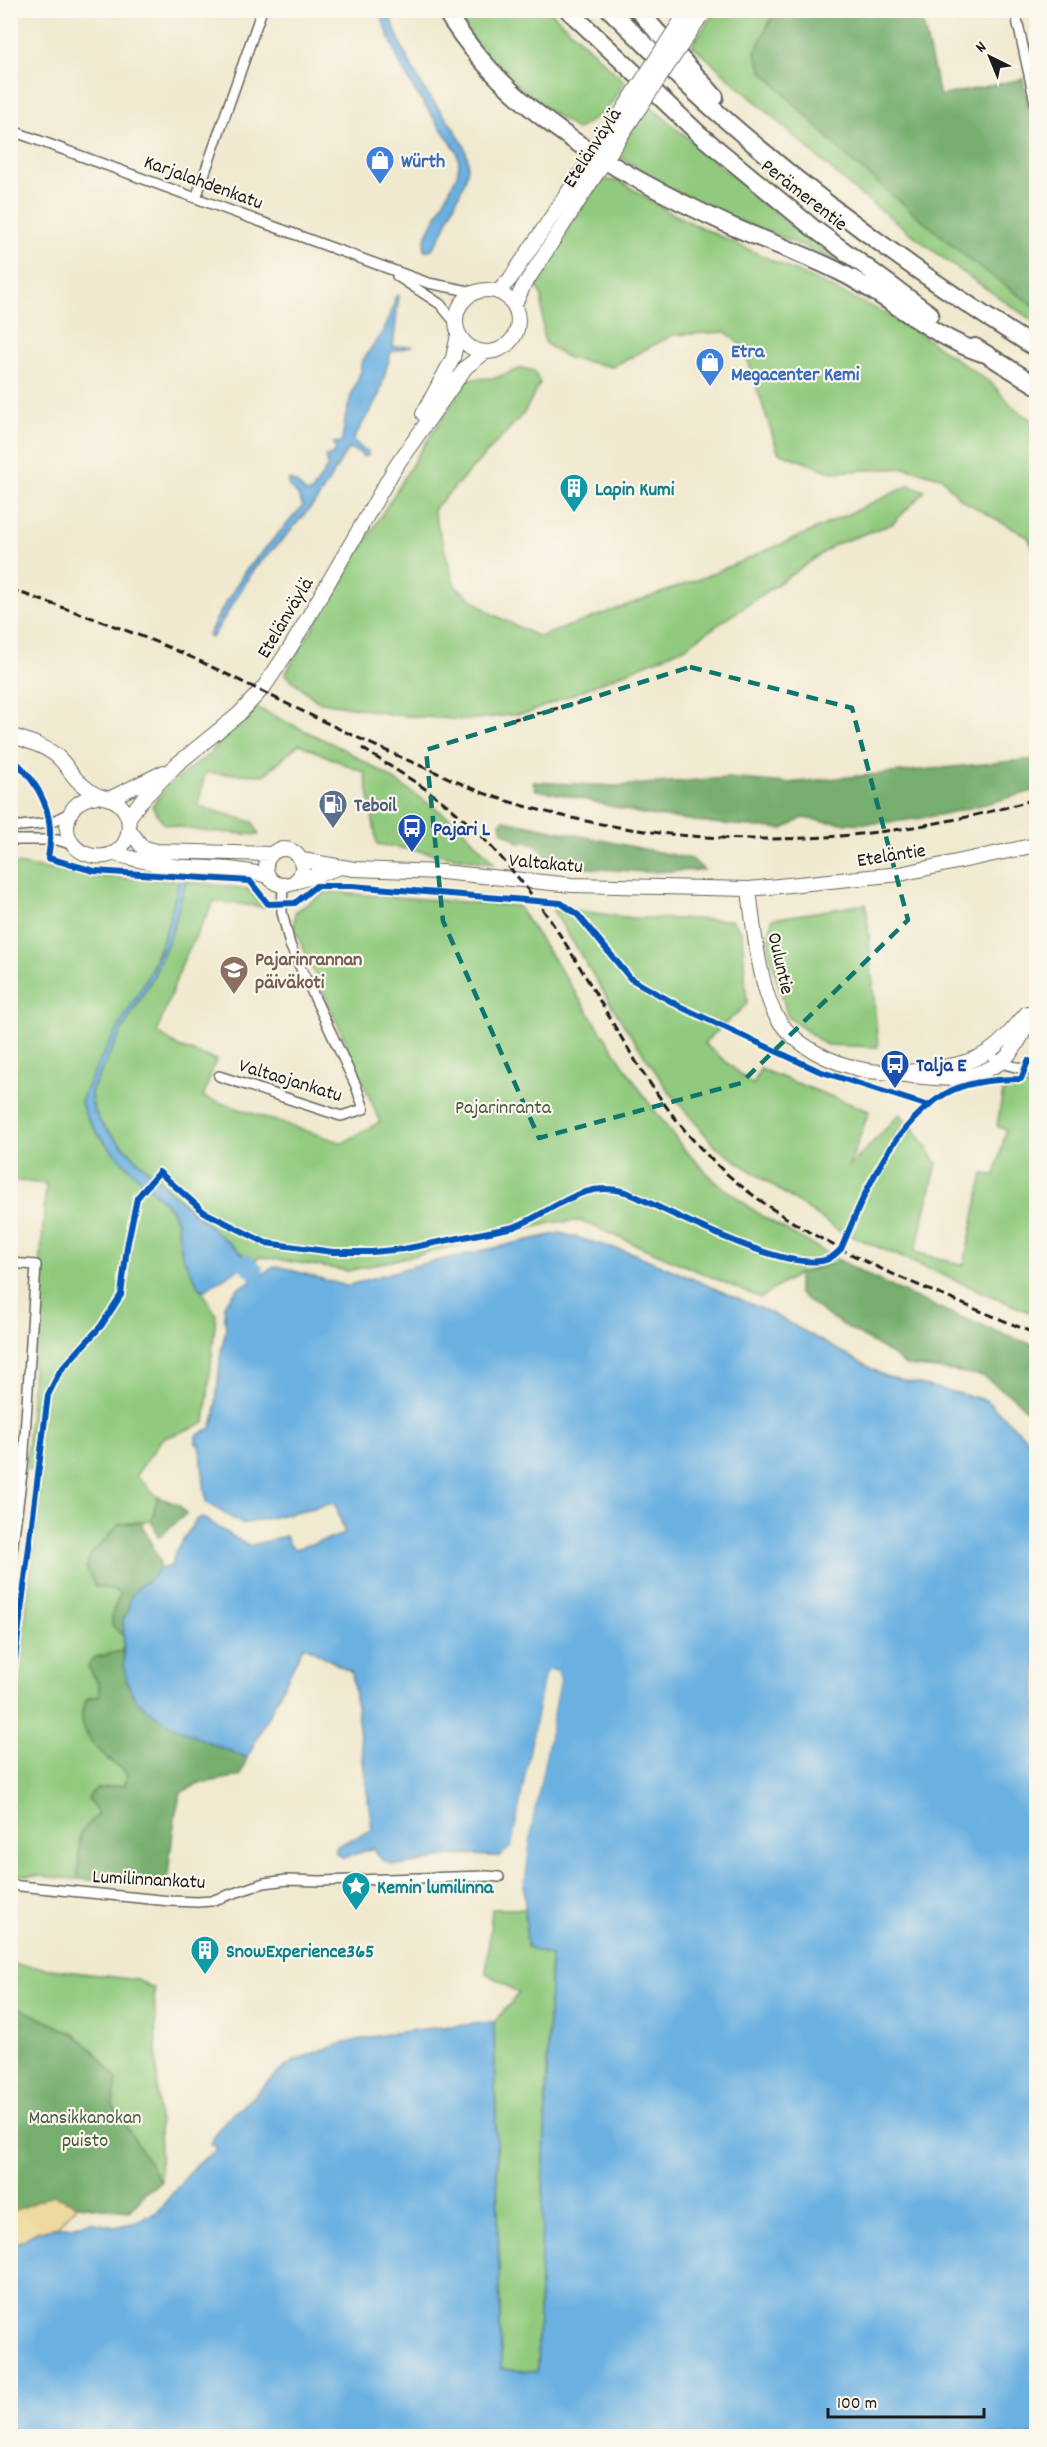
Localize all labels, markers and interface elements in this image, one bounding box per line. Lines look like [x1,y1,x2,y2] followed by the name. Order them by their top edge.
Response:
[960,27,1020,87] north arrow
[971,37,992,59] text: N
[557,103,630,194] street label: Etelänväylä
[364,144,396,186] shop icon: Würth
[139,149,266,218] street label: Karjalahdenkatu
[401,149,445,177] place label: Würth
[754,154,853,239] street label: Perämerentie
[731,339,860,390] place label: Etra Megacenter Kemi
[694,346,726,388] shop icon: Etra Megacenter Kemi
[558,472,590,514] building icon: Lapin Kumi
[595,477,675,505] place label: Lapin Kumi
[251,573,322,665] street label: Etelänväylä
[317,788,349,830] fuel station icon: Teboil
[354,793,397,821] place label: Teboil
[396,812,428,854] bus stop icon: Pajari L
[433,817,491,845] place label: Pajari L
[855,838,928,876] street label: Eteläntie
[508,848,584,882] street label: Valtakatu
[758,930,800,997] street label: Ouluntie
[255,947,362,998] place label: Pajarinrannan päiväkoti
[218,954,250,996] school or university icon: Pajarinrannan päiväkoti
[879,1048,911,1090] bus stop icon: Talja E
[235,1053,345,1111] street label: Valtaojankatu
[916,1053,967,1081] place label: Talja E
[455,1095,552,1123] park label: Pajarinranta
[92,1864,206,1898] street label: Lumilinnankatu
[340,1870,372,1912] place icon: Kemin lumilinna
[377,1875,494,1903] place label: Kemin lumilinna
[189,1934,221,1976] building icon: SnowExperience365
[226,1939,374,1967] place label: SnowExperience365
[28,2105,142,2156] park label: Mansikkanokan puisto
[828,2381,984,2419] scale bar
[837,2392,877,2417] text: 100 m

